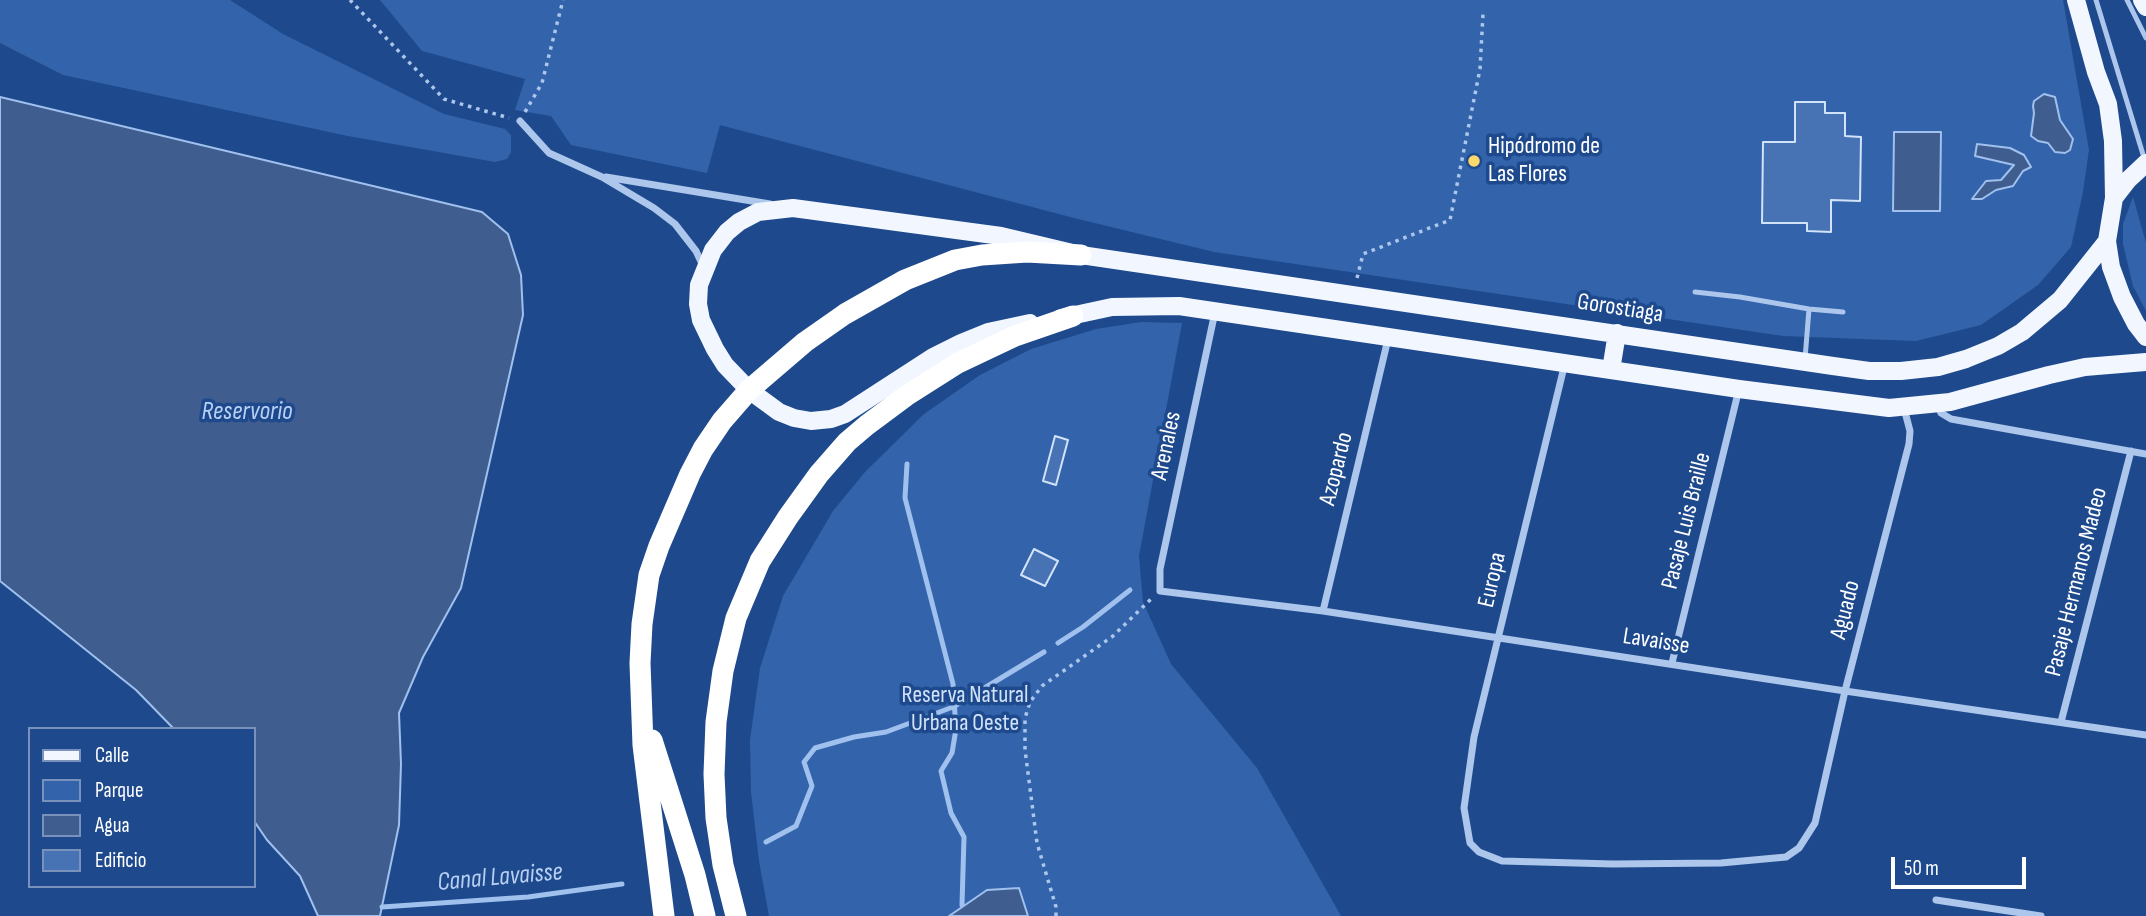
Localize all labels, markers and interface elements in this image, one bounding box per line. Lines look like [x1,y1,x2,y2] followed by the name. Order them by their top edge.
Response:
[1488,133,1600,189] place label: Hipódromo de Las Flores
[1466,153,1482,169] marker: Hipódromo de Las Flores
[1575,288,1665,330] street label: Gorostiaga
[201,396,293,428] water label: Reservorio
[1146,409,1188,483] street label: Arenales
[1314,429,1360,509] street label: Azopardo
[1656,450,1718,592] street label: Pasaje Luis Braille
[2040,485,2114,679] street label: Pasaje Hermanos Madeo
[1473,550,1513,610] street label: Europa
[1825,578,1867,642] street label: Aguado
[1621,623,1691,661] street label: Lavaisse
[902,682,1028,738] park label: Reserva Natural Urbana Oeste
[28,727,256,888] legend
[95,743,129,768] text: Calle
[95,778,143,803] text: Parque
[95,813,130,838] text: Agua
[1894,842,2029,886] scale bar
[95,848,146,873] text: Edificio
[1904,856,1939,881] text: 50 m
[436,857,564,899] water label: Canal Lavaisse

